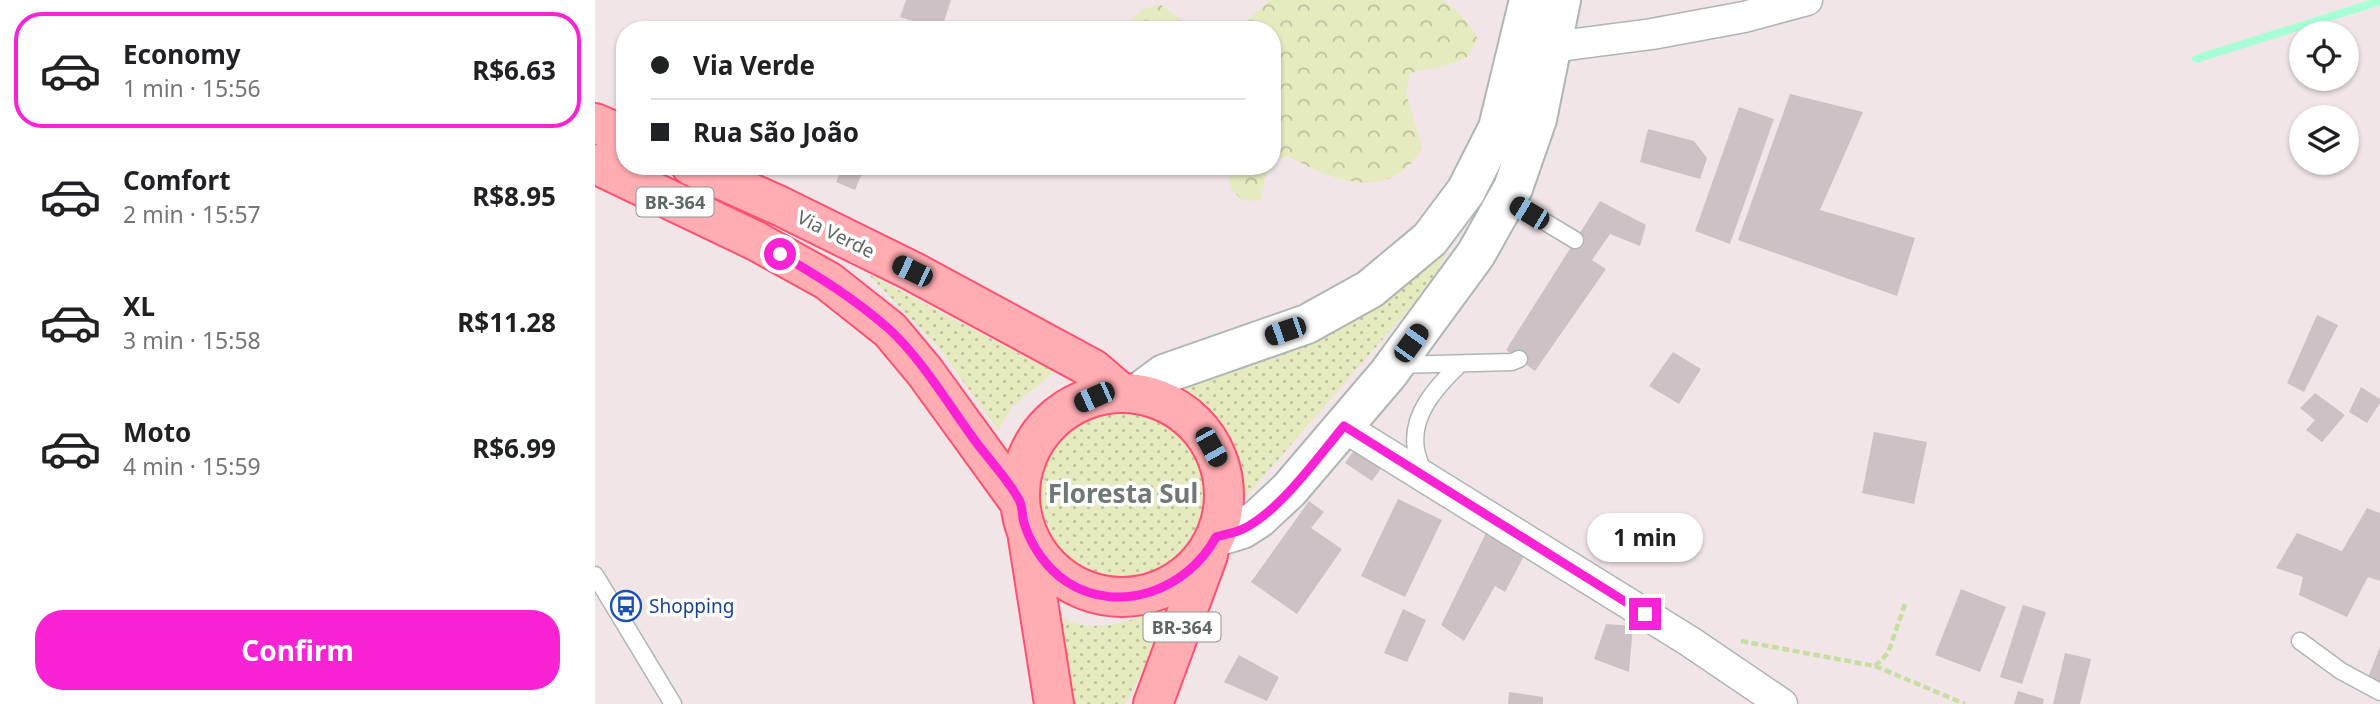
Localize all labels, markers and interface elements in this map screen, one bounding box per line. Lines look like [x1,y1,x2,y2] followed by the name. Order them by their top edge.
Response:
[2289,21,2359,175] map controls
[2289,21,2359,91] button: locate
[123,36,241,72] text: Economy
[39,39,102,102] icon: car
[693,47,815,83] text: Via Verde
[472,52,556,88] text: R$6.63
[123,72,261,104] text: 1 min · 15:56
[2289,105,2359,175] button: layers
[693,114,859,150] text: Rua São João
[123,162,231,198] text: Comfort
[39,165,102,228] icon: car
[472,178,556,214] text: R$8.95
[637,188,714,216] road number: BR-364
[1506,193,1553,233] car
[123,198,261,230] text: 2 min · 15:57
[793,204,879,264] street label: Via Verde
[764,238,796,270] route start
[889,252,936,290] car
[123,288,155,324] text: XL
[39,291,102,354] icon: car
[457,304,556,340] text: R$11.28
[1262,314,1309,348] car
[1391,320,1432,366] car
[123,324,261,356] text: 3 min · 15:58
[1071,379,1118,415] car
[123,414,191,450] text: Moto
[39,417,102,480] icon: car
[1192,424,1231,470] car
[472,430,556,466] text: R$6.99
[123,450,261,482] text: 4 min · 15:59
[1048,475,1198,511] district label: Floresta Sul
[1587,512,1703,562] callout: 1 min
[1613,521,1677,553] text: 1 min
[609,589,643,623] bus stop icon: Shopping
[649,593,734,619] place label: Shopping
[1629,598,1661,630] route end
[35,610,560,690] button: Confirm
[1143,612,1221,642] road number: BR-364

